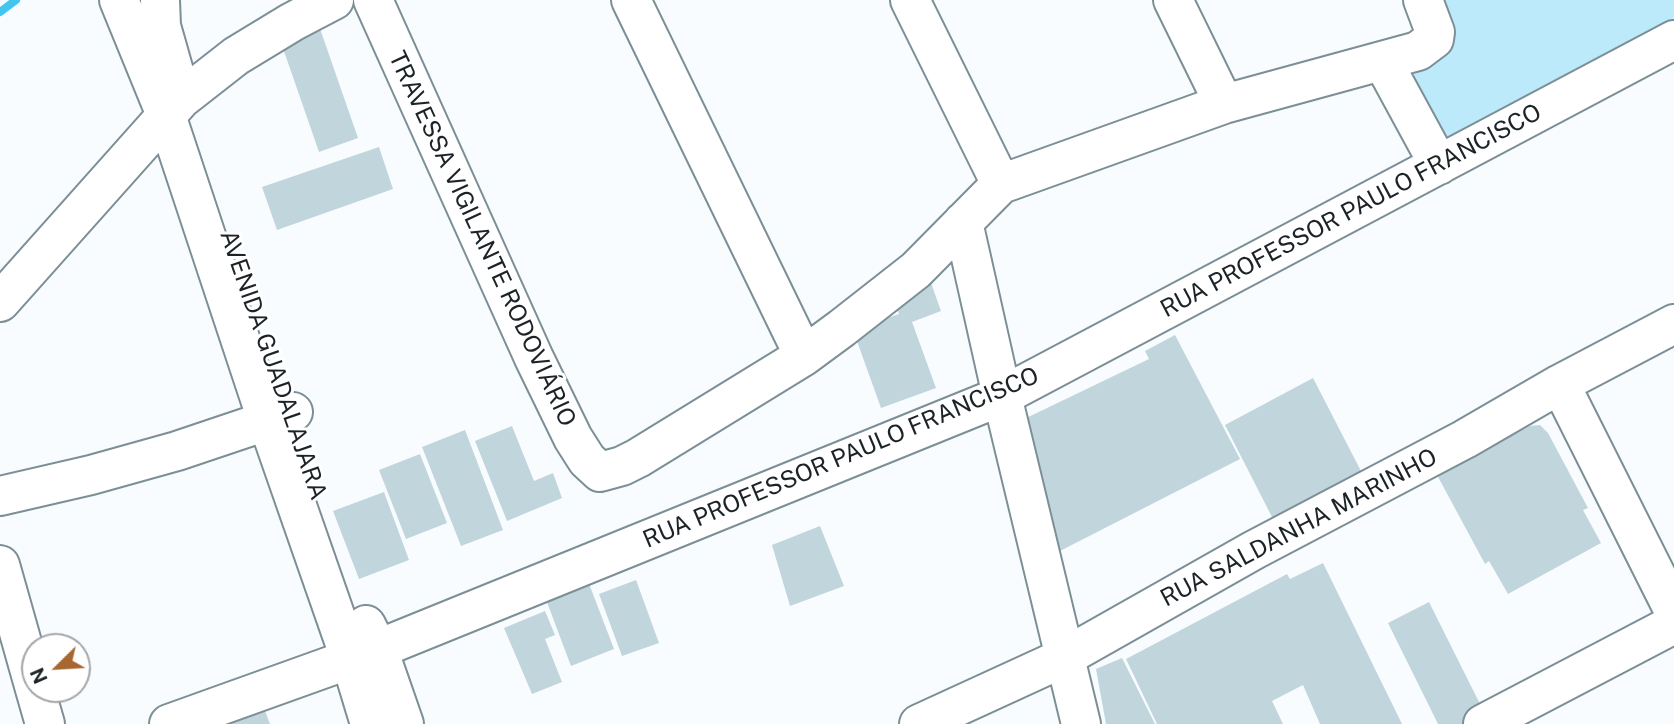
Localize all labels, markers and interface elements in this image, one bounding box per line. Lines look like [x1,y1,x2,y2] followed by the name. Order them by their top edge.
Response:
[382,47,582,431] street label: TRAVESSA VIGILANTE RODOVIÁRIO
[1156,98,1546,324] street label: RUA PROFESSOR PAULO FRANCISCO
[213,226,333,504] street label: AVENIDA GUADALAJARA
[639,361,1043,555] street label: RUA PROFESSOR PAULO FRANCISCO
[1156,443,1442,613] street label: RUA SALDANHA MARINHO
[21,633,91,703] north arrow
[26,664,52,687] text: N

